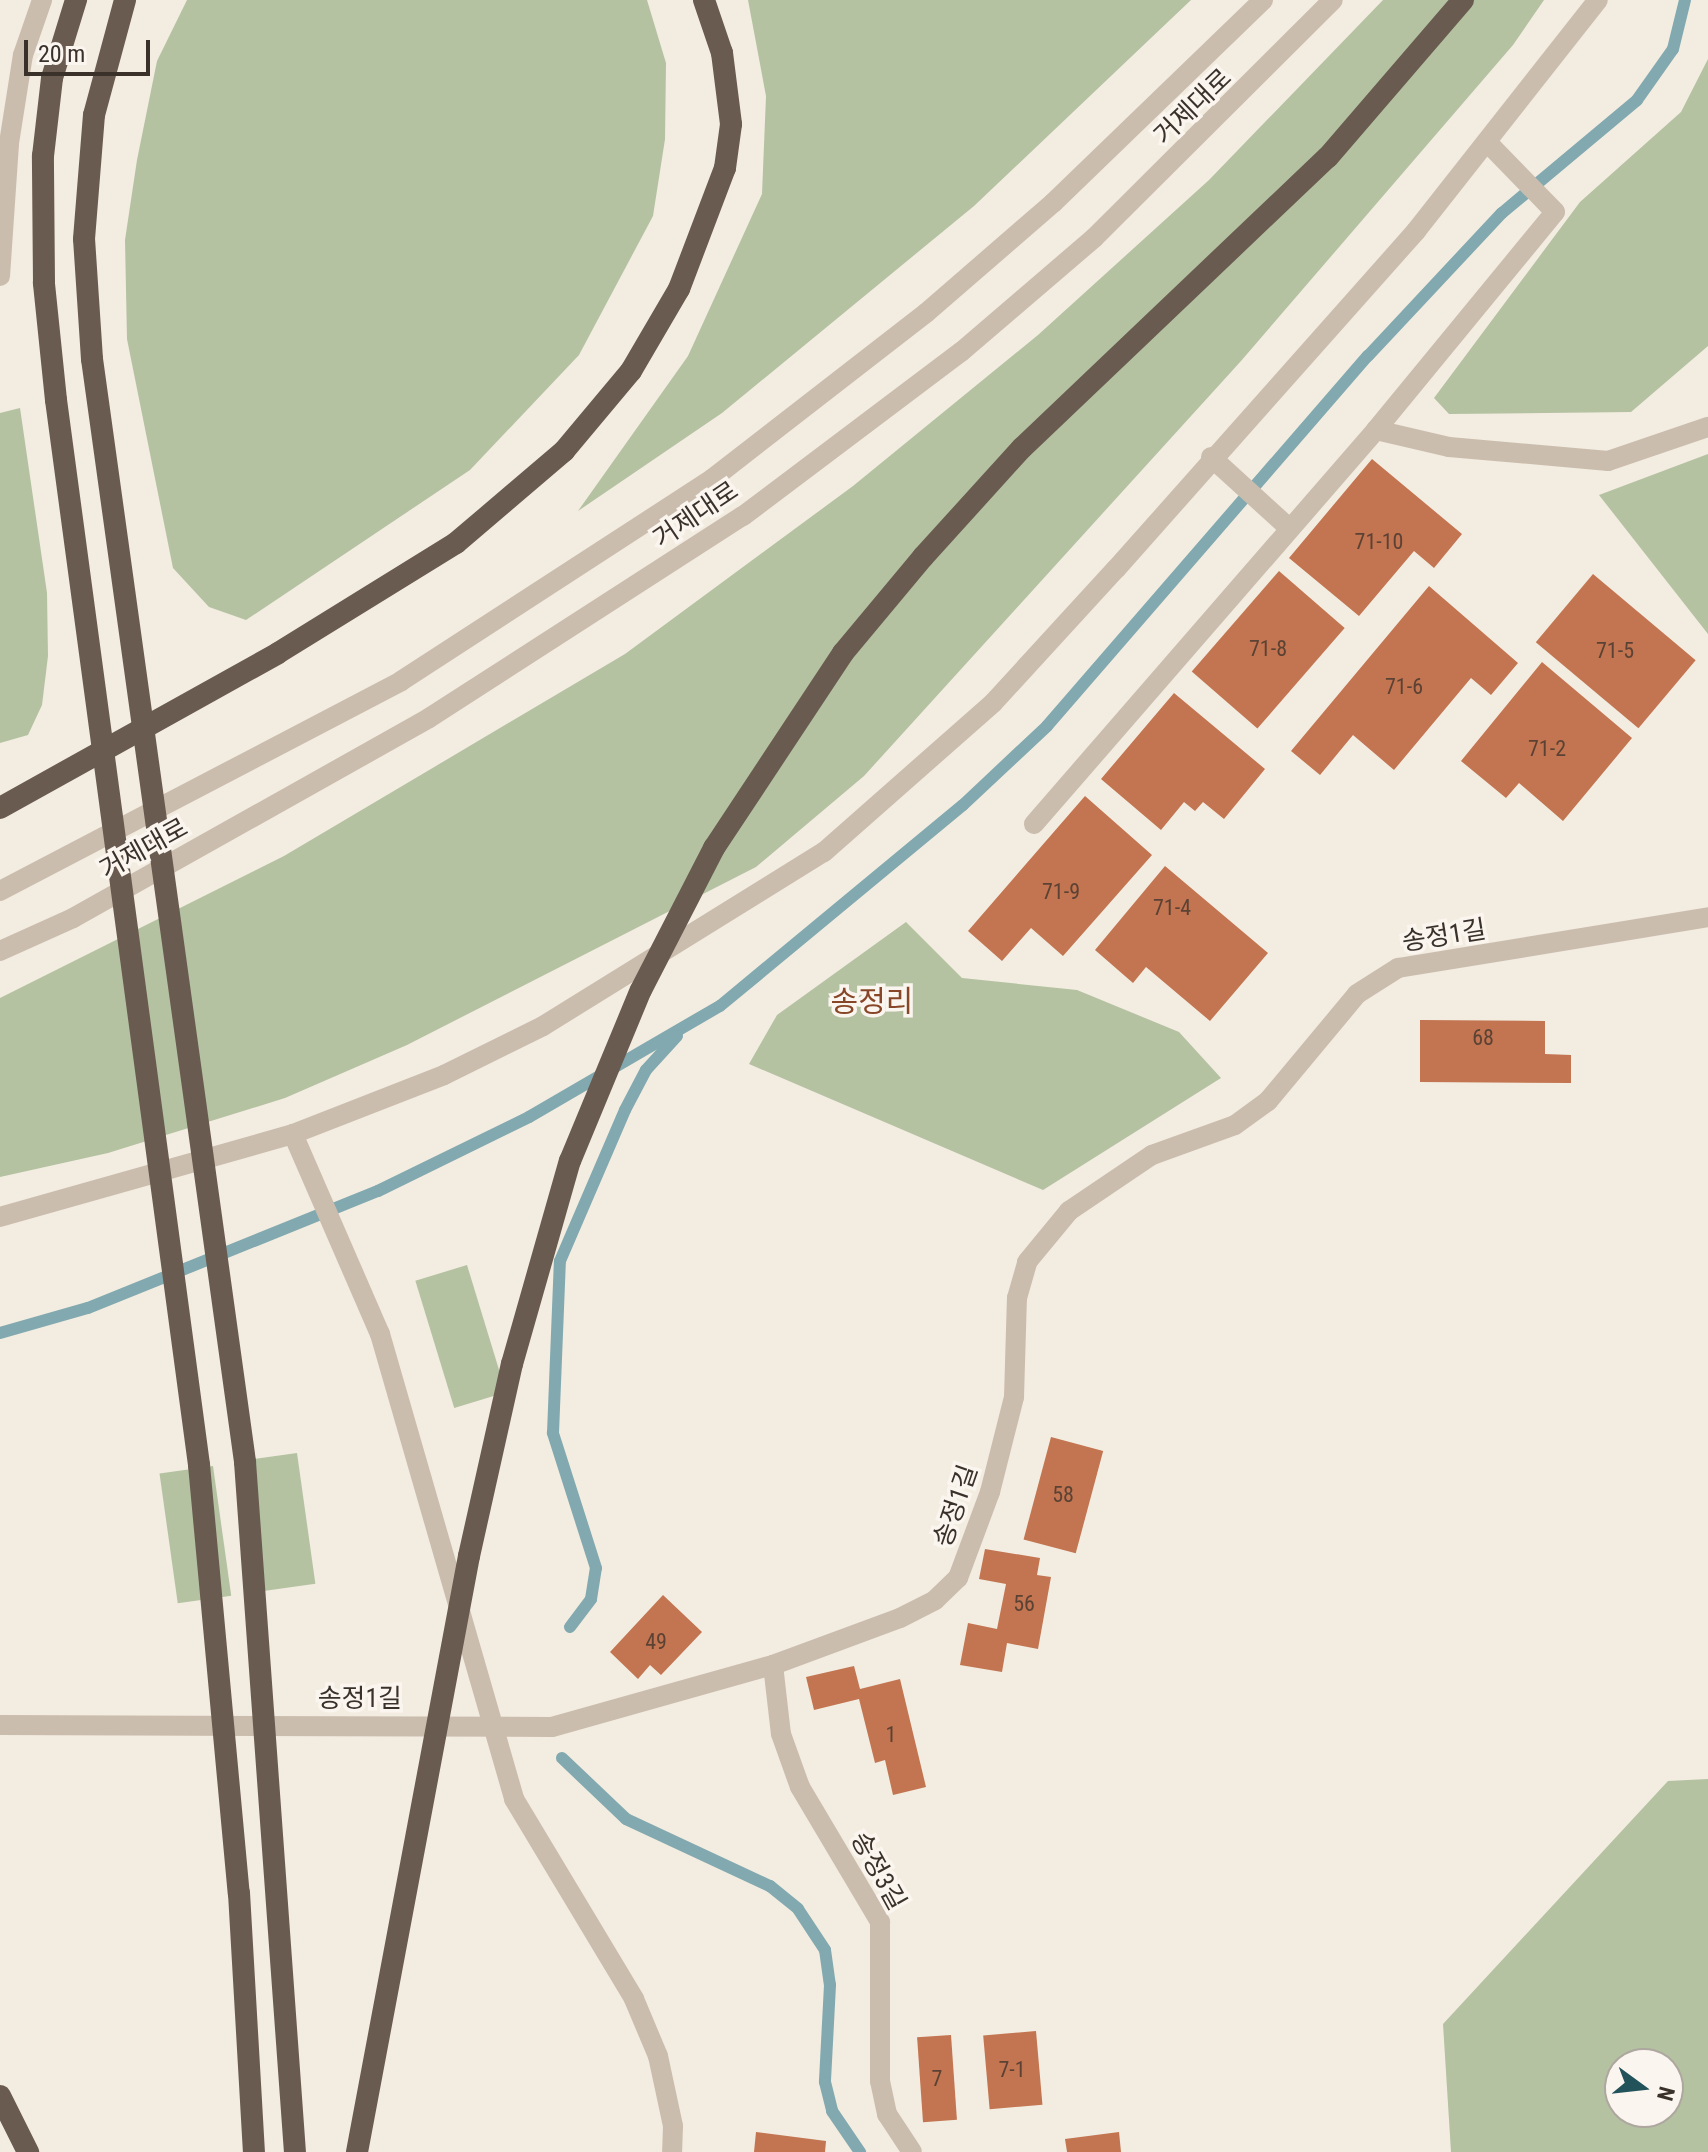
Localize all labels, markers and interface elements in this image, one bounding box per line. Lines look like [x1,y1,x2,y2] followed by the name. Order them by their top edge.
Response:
[28,24,154,74] scale bar
[38,40,85,68] text: 20 m
[1148,63,1238,151] street label: 거제대로
[648,475,744,555] street label: 거제대로
[1355,529,1403,555] house number: 71-10
[1249,636,1287,662] house number: 71-8
[1596,638,1634,664] house number: 71-5
[1385,674,1423,700] house number: 71-6
[1528,736,1566,762] house number: 71-2
[95,812,193,886] street label: 거제대로
[1042,879,1080,905] house number: 71-9
[1153,895,1191,921] house number: 71-4
[1400,914,1488,958] street label: 송정1길
[831,984,913,1020] district label: 송정리
[1472,1025,1494,1051] house number: 68
[927,1461,985,1551] street label: 송정1길
[1052,1482,1074,1508] house number: 58
[1013,1591,1035,1617] house number: 56
[645,1629,667,1655] house number: 49
[318,1683,402,1715] street label: 송정1길
[886,1722,896,1748] house number: 1
[844,1826,912,1916] street label: 송정3길
[1604,2048,1684,2128] north arrow
[998,2057,1026,2083] house number: 7-1
[932,2066,942,2092] house number: 7
[1652,2084,1680,2104] text: N

